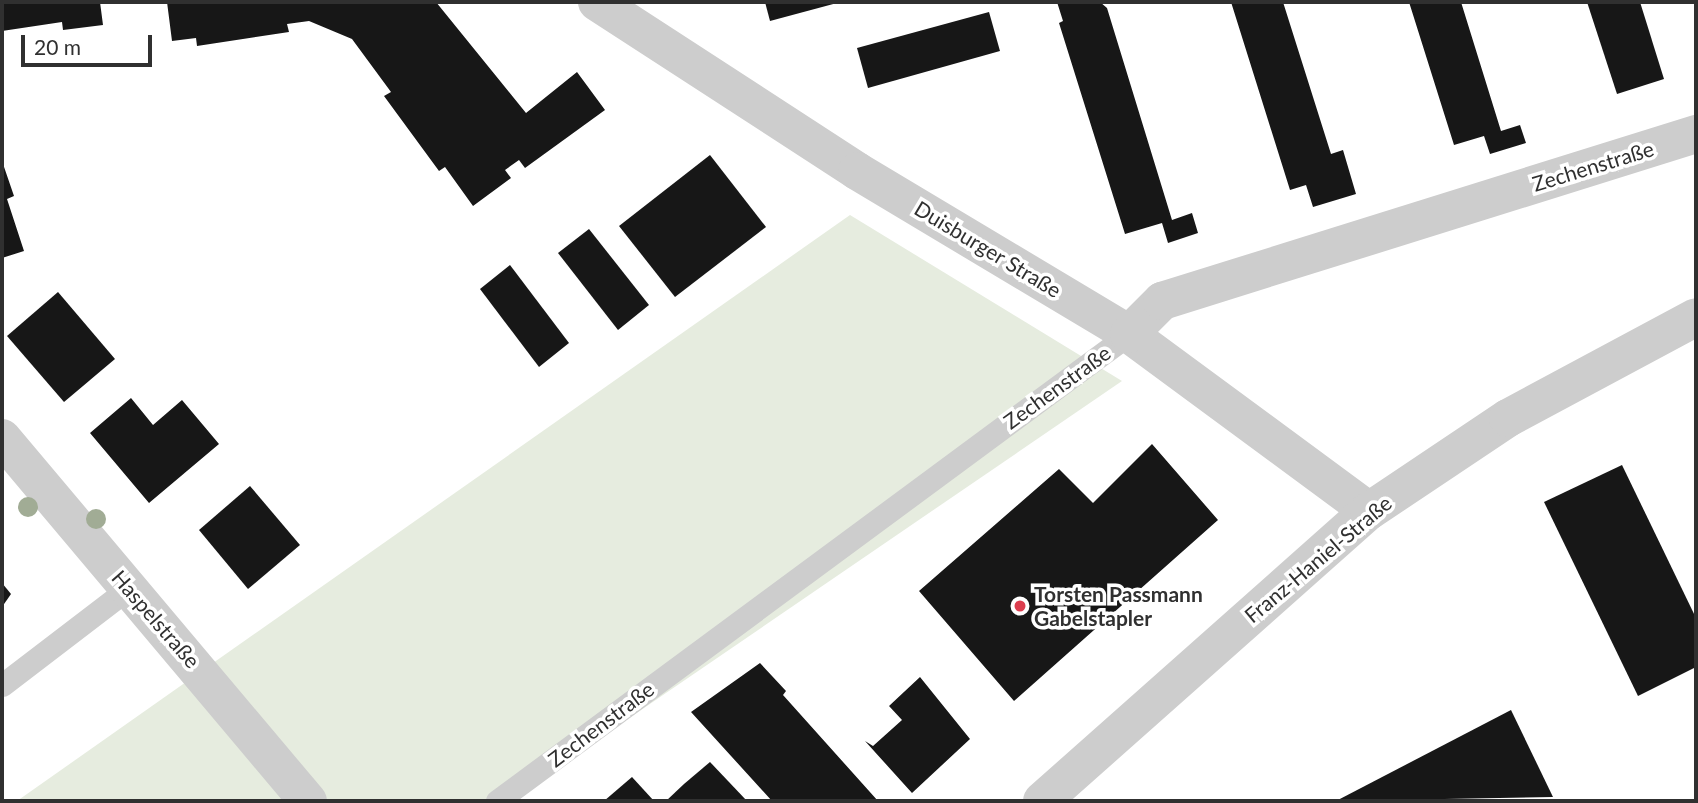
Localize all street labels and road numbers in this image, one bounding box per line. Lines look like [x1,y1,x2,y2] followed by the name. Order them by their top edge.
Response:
[1529,136,1657,196] street label: Zechenstraße
[910,195,1066,303] street label: Duisburger Straße
[999,340,1115,434] street label: Zechenstraße
[1239,490,1397,628] street label: Franz-Haniel-Straße
[107,565,205,673] street label: Haspelstraße
[543,676,659,772] street label: Zechenstraße

